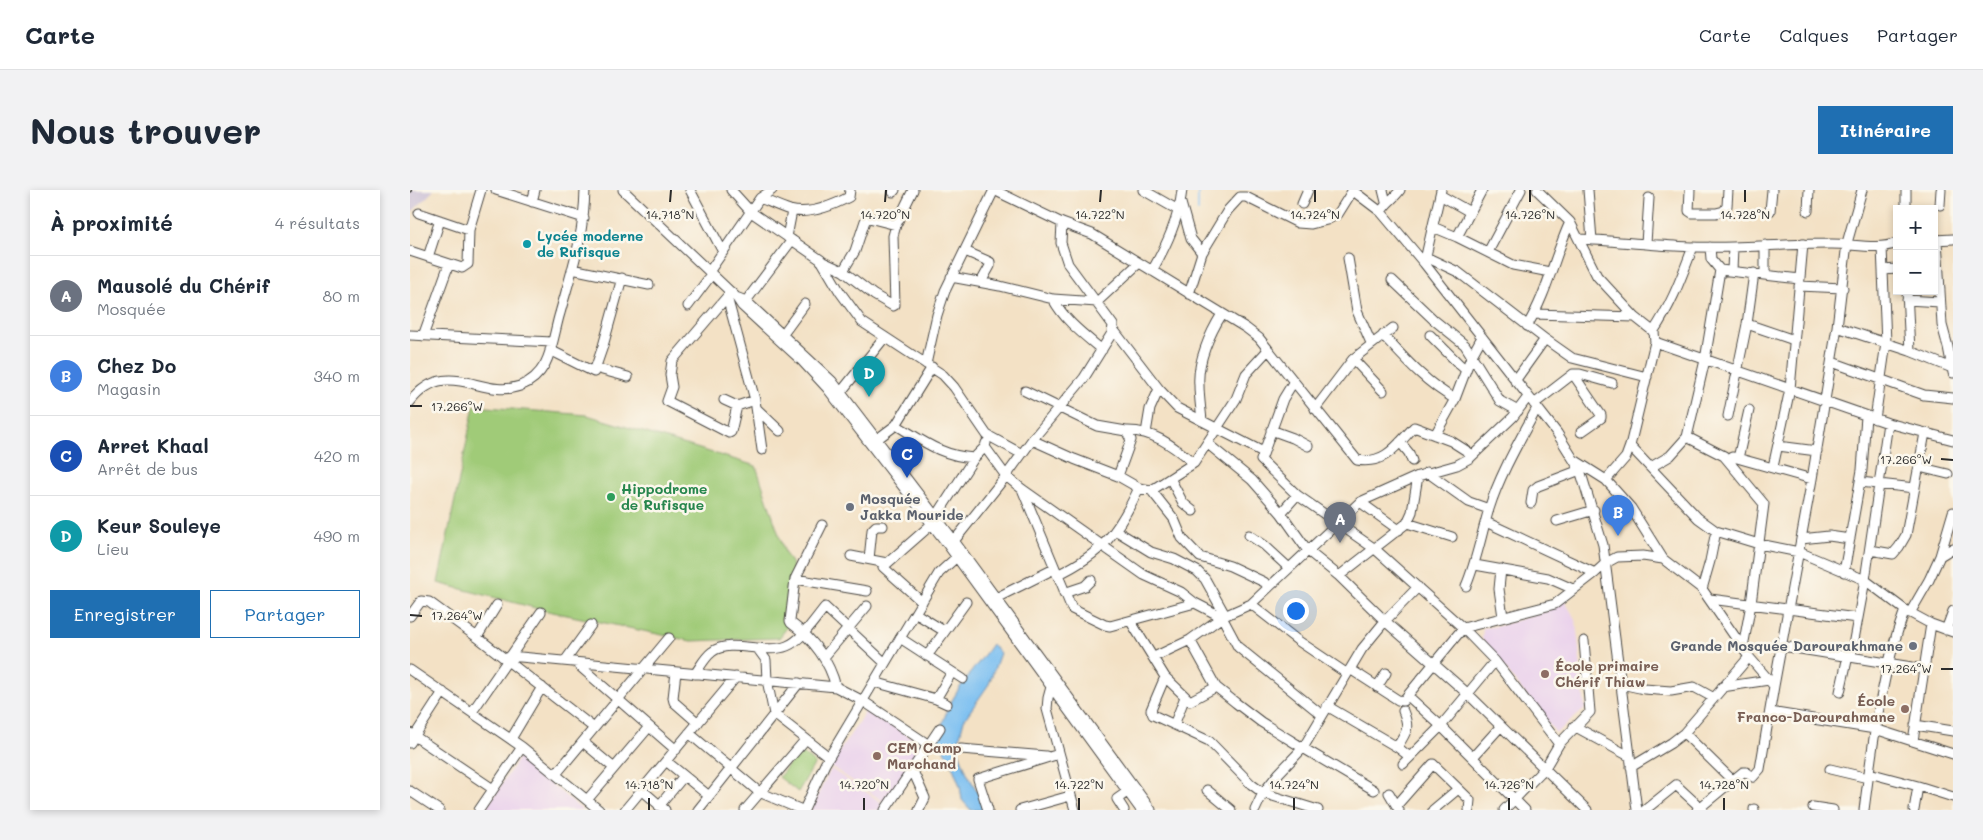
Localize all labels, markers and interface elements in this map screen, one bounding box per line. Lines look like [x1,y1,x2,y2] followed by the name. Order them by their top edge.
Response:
[25,19,95,50] text: Carte
[1699,23,1751,47] text: Carte
[1779,23,1849,47] text: Calques
[1877,23,1958,47] text: Partager
[1818,106,1953,154] button: Itinéraire
[30,107,261,153] text: Nous trouver
[1893,205,1938,295] map controls
[1893,205,1938,250] button: +
[646,206,694,222] text: 14.718°N
[860,206,910,222] text: 14.720°N
[1075,206,1125,222] text: 14.722°N
[1290,206,1340,222] text: 14.724°N
[1505,206,1555,222] text: 14.726°N
[1720,206,1770,222] text: 14.728°N
[50,209,173,236] text: À proximité
[275,212,360,233] text: 4 résultats
[537,226,643,261] place label: Lycée moderne de Rufisque
[521,238,533,250] marker: Lycée moderne de Rufisque
[1893,250,1938,295] button: −
[97,273,270,298] text: Mausolé du Chérif
[60,285,72,306] text: A
[323,285,360,306] text: 80 m
[97,298,166,319] text: Mosquée
[97,353,176,378] text: Chez Do
[853,356,885,397] pin: D
[61,365,71,386] text: B
[313,365,360,386] text: 340 m
[97,378,161,399] text: Magasin
[431,398,483,414] text: 17.266°W
[97,433,209,458] text: Arret Khaal
[891,437,923,478] pin: C
[60,445,72,466] text: C
[314,445,360,466] text: 420 m
[1880,451,1932,467] text: 17.266°W
[97,458,198,479] text: Arrêt de bus
[621,479,707,514] place label: Hippodrome de Rufisque
[860,489,964,524] place label: Mosquée Jakka Mouride
[605,491,617,503] marker: Hippodrome de Rufisque
[1602,495,1634,536] pin: B
[844,501,856,513] marker: Mosquée Jakka Mouride
[1324,502,1356,543] pin: A
[97,513,221,538] text: Keur Souleye
[60,525,72,546] text: D
[313,525,360,546] text: 490 m
[97,538,129,559] text: Lieu
[50,590,200,638] button: Enregistrer
[210,590,360,638] button: Partager
[1283,598,1309,624] your location
[431,607,483,623] text: 17.264°W
[1670,636,1903,655] place label: Grande Mosquée Darourakhmane
[1907,640,1919,652] marker: Grande Mosquée Darourakhmane
[1555,656,1659,691] place label: École primaire Chérif Thiaw
[1880,660,1932,676] text: 17.264°W
[1539,668,1551,680] marker: École primaire Chérif Thiaw
[1737,691,1895,726] place label: École Franco-Darourahmane
[1899,703,1911,715] marker: École Franco-Darourahmane
[887,738,962,773] place label: CEM Camp Marchand
[871,750,883,762] marker: CEM Camp Marchand
[625,776,673,792] text: 14.718°N
[839,776,889,792] text: 14.720°N
[1054,776,1104,792] text: 14.722°N
[1269,776,1319,792] text: 14.724°N
[1484,776,1534,792] text: 14.726°N
[1699,776,1749,792] text: 14.728°N

